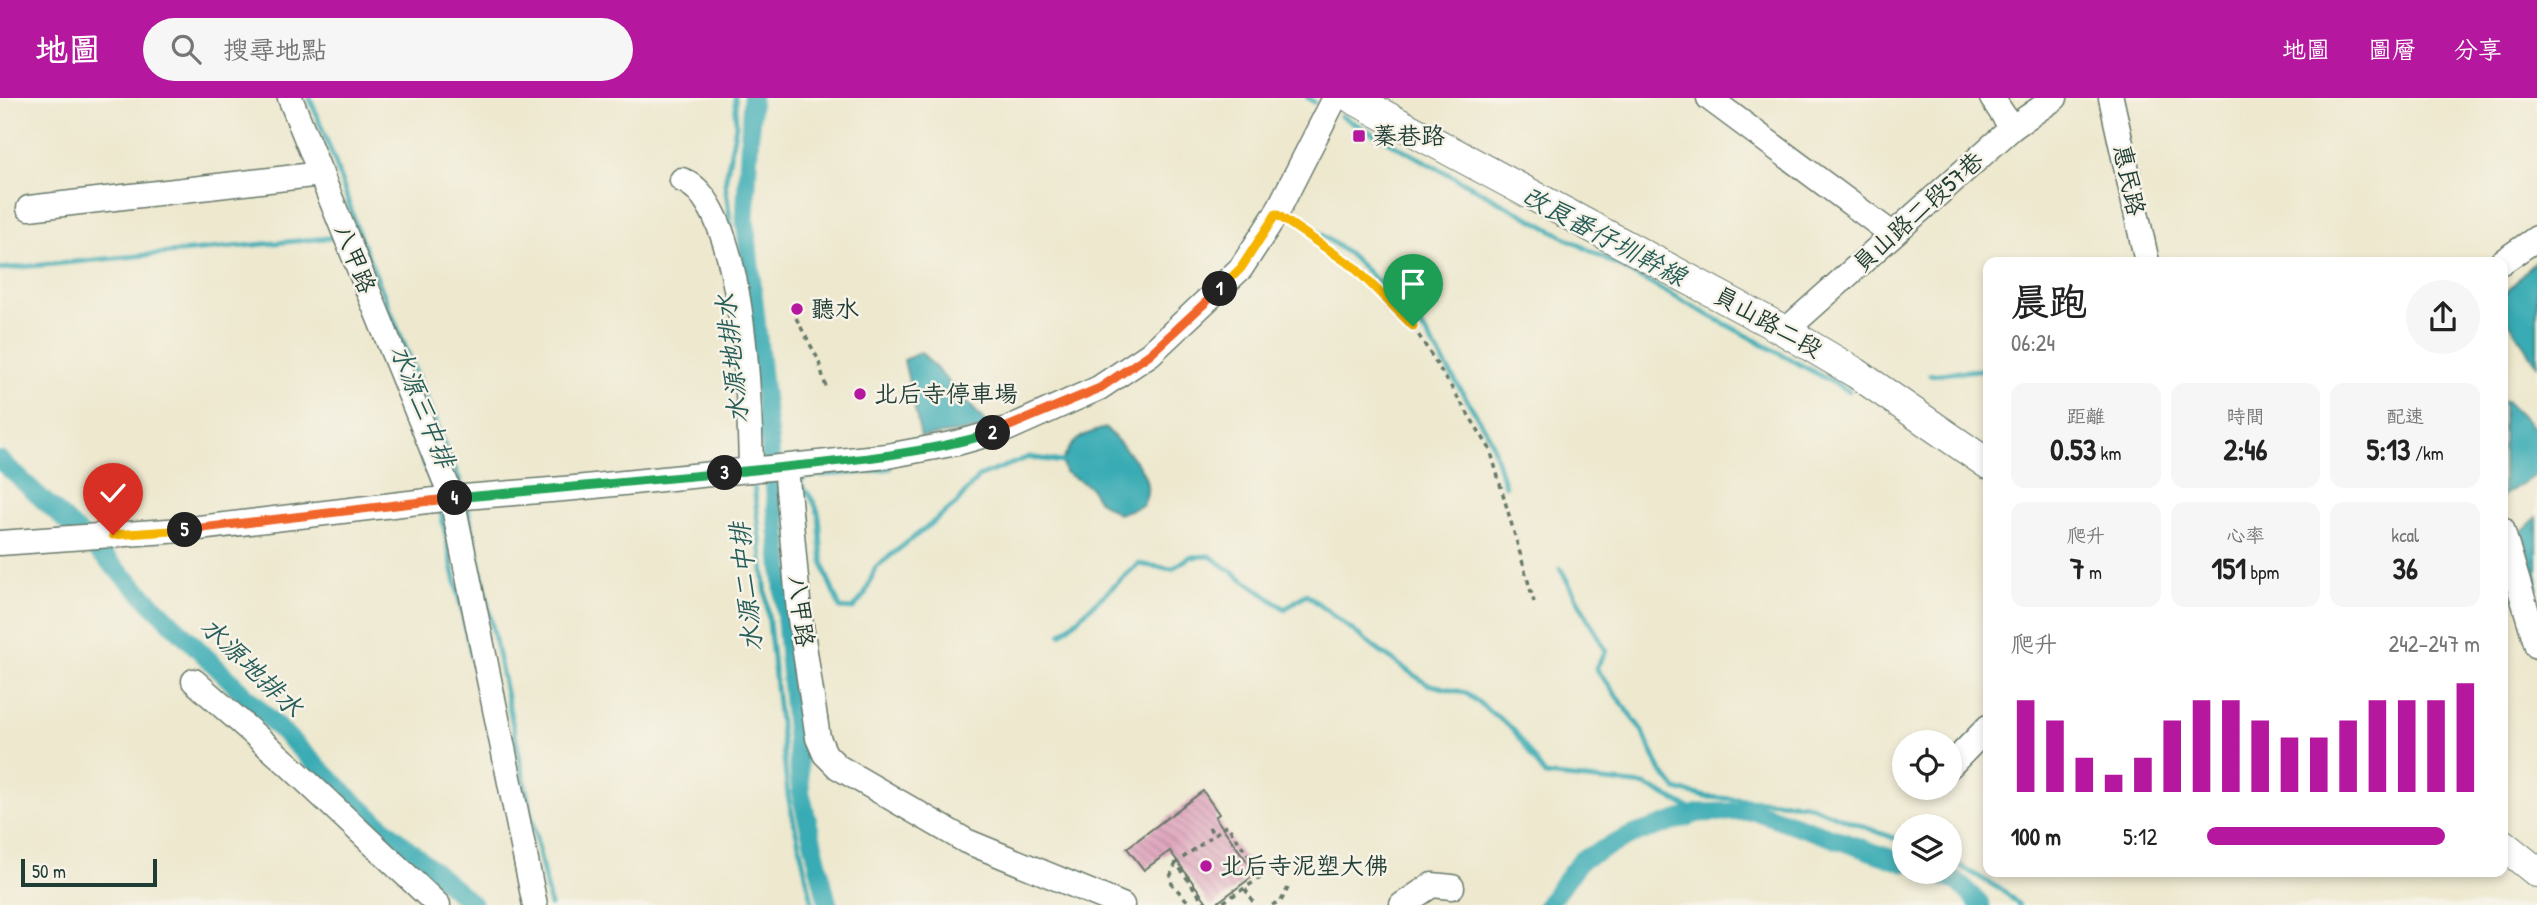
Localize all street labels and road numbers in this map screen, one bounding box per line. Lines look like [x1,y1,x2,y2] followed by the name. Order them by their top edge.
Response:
[2107,141,2153,218] street label: 惠民路
[1845,144,1990,279] street label: 員山路二段57巷
[328,219,384,298] street label: 八甲路
[1708,278,1829,364] street label: 員山路二段
[782,573,822,649] street label: 八甲路

